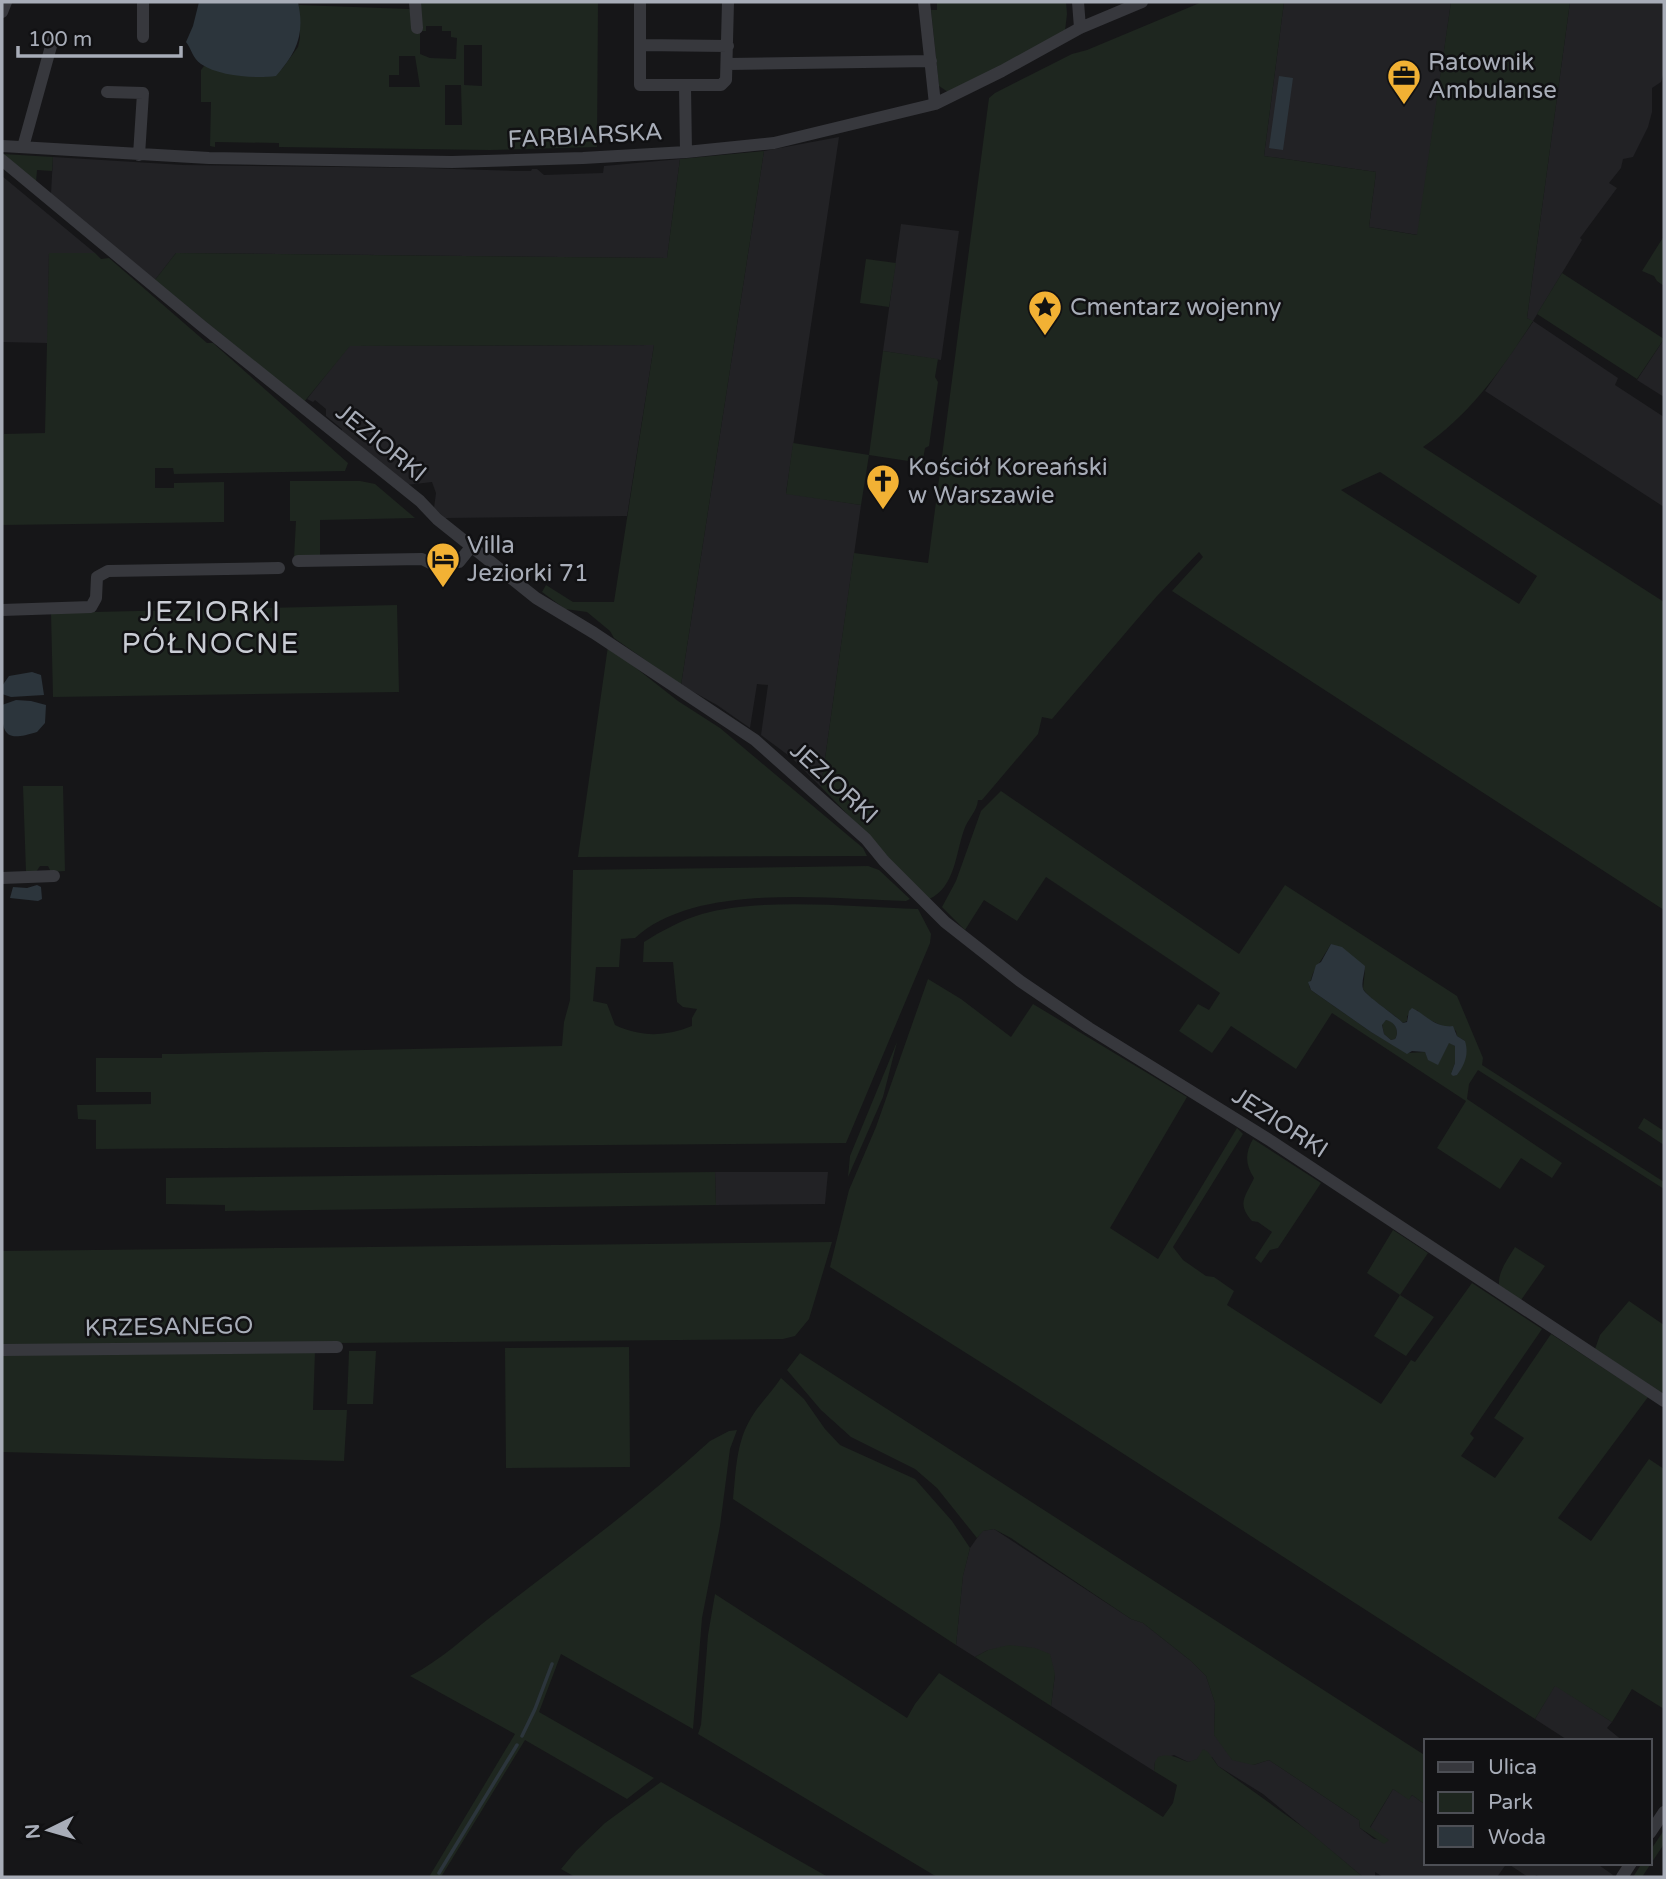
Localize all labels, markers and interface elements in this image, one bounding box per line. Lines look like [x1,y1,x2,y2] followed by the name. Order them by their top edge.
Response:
[18,14,180,58] scale bar
[28,27,92,52] text: 100 m
[1428,48,1557,105] place label: Ratownik Ambulanse
[1385,57,1423,106] office icon: Ratownik Ambulanse
[507,117,663,155] street label: FARBIARSKA
[1026,288,1064,337] place icon: Cmentarz wojenny
[1070,293,1282,322] place label: Cmentarz wojenny
[330,398,432,488] street label: JEZIORKI
[908,453,1108,510] place label: Kościół Koreański w Warszawie
[864,462,902,511] church icon: Kościół Koreański w Warszawie
[467,531,589,588] place label: Villa Jeziorki 71
[424,540,462,589] hotel icon: Villa Jeziorki 71
[122,595,300,661] district label: JEZIORKI PÓŁNOCNE
[784,736,884,830] street label: JEZIORKI
[1227,1081,1333,1165] street label: JEZIORKI
[84,1311,254,1343] street label: KRZESANEGO
[1424,1739,1652,1865] legend
[1488,1755,1537,1780] text: Ulica
[1488,1790,1533,1815] text: Park
[14,1795,84,1865] north arrow
[21,1823,45,1840] text: N
[1488,1825,1546,1850] text: Woda

